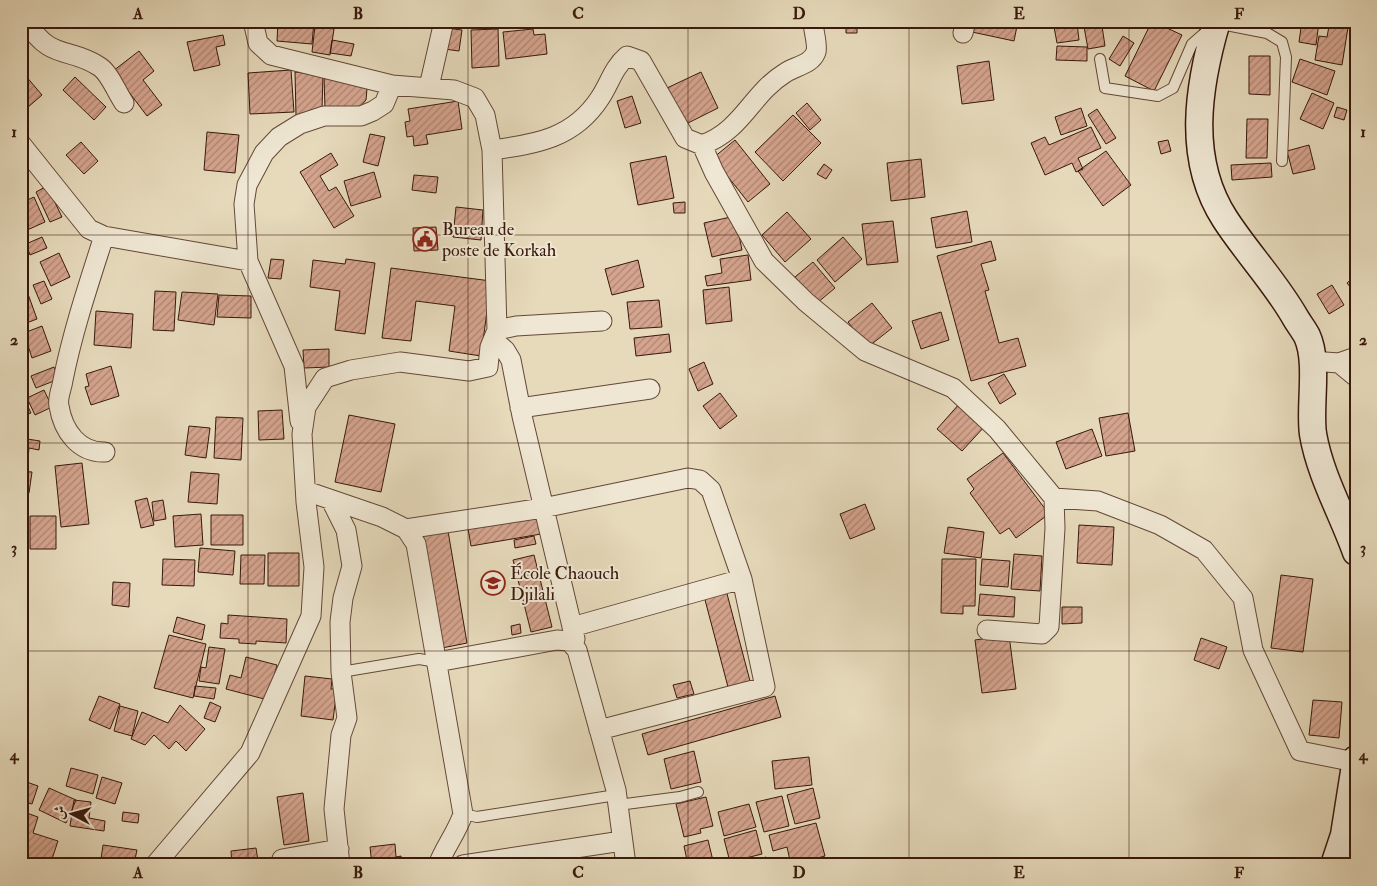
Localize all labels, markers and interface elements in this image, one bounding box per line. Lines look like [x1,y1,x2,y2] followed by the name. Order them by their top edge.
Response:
[132,4,144,24] text: A
[353,4,363,24] text: B
[572,4,584,24] text: C
[792,4,806,24] text: D
[1013,4,1025,24] text: E
[1234,4,1244,24] text: F
[11,122,17,142] text: 1
[1360,122,1366,142] text: 1
[441,218,557,262] place label: Bureau de poste de Korkah
[412,226,438,252] public building icon: Bureau de poste de Korkah
[10,330,18,350] text: 2
[1359,330,1367,350] text: 2
[11,538,17,558] text: 3
[1360,538,1366,558] text: 3
[510,562,620,606] place label: École Chaouch Djilali
[480,570,506,596] school or university icon: École Chaouch Djilali
[9,745,20,765] text: 4
[1358,745,1369,765] text: 4
[48,788,98,838] north arrow
[50,805,69,820] text: ش
[132,863,144,883] text: A
[353,863,363,883] text: B
[572,863,584,883] text: C
[792,863,806,883] text: D
[1013,863,1025,883] text: E
[1234,863,1244,883] text: F

